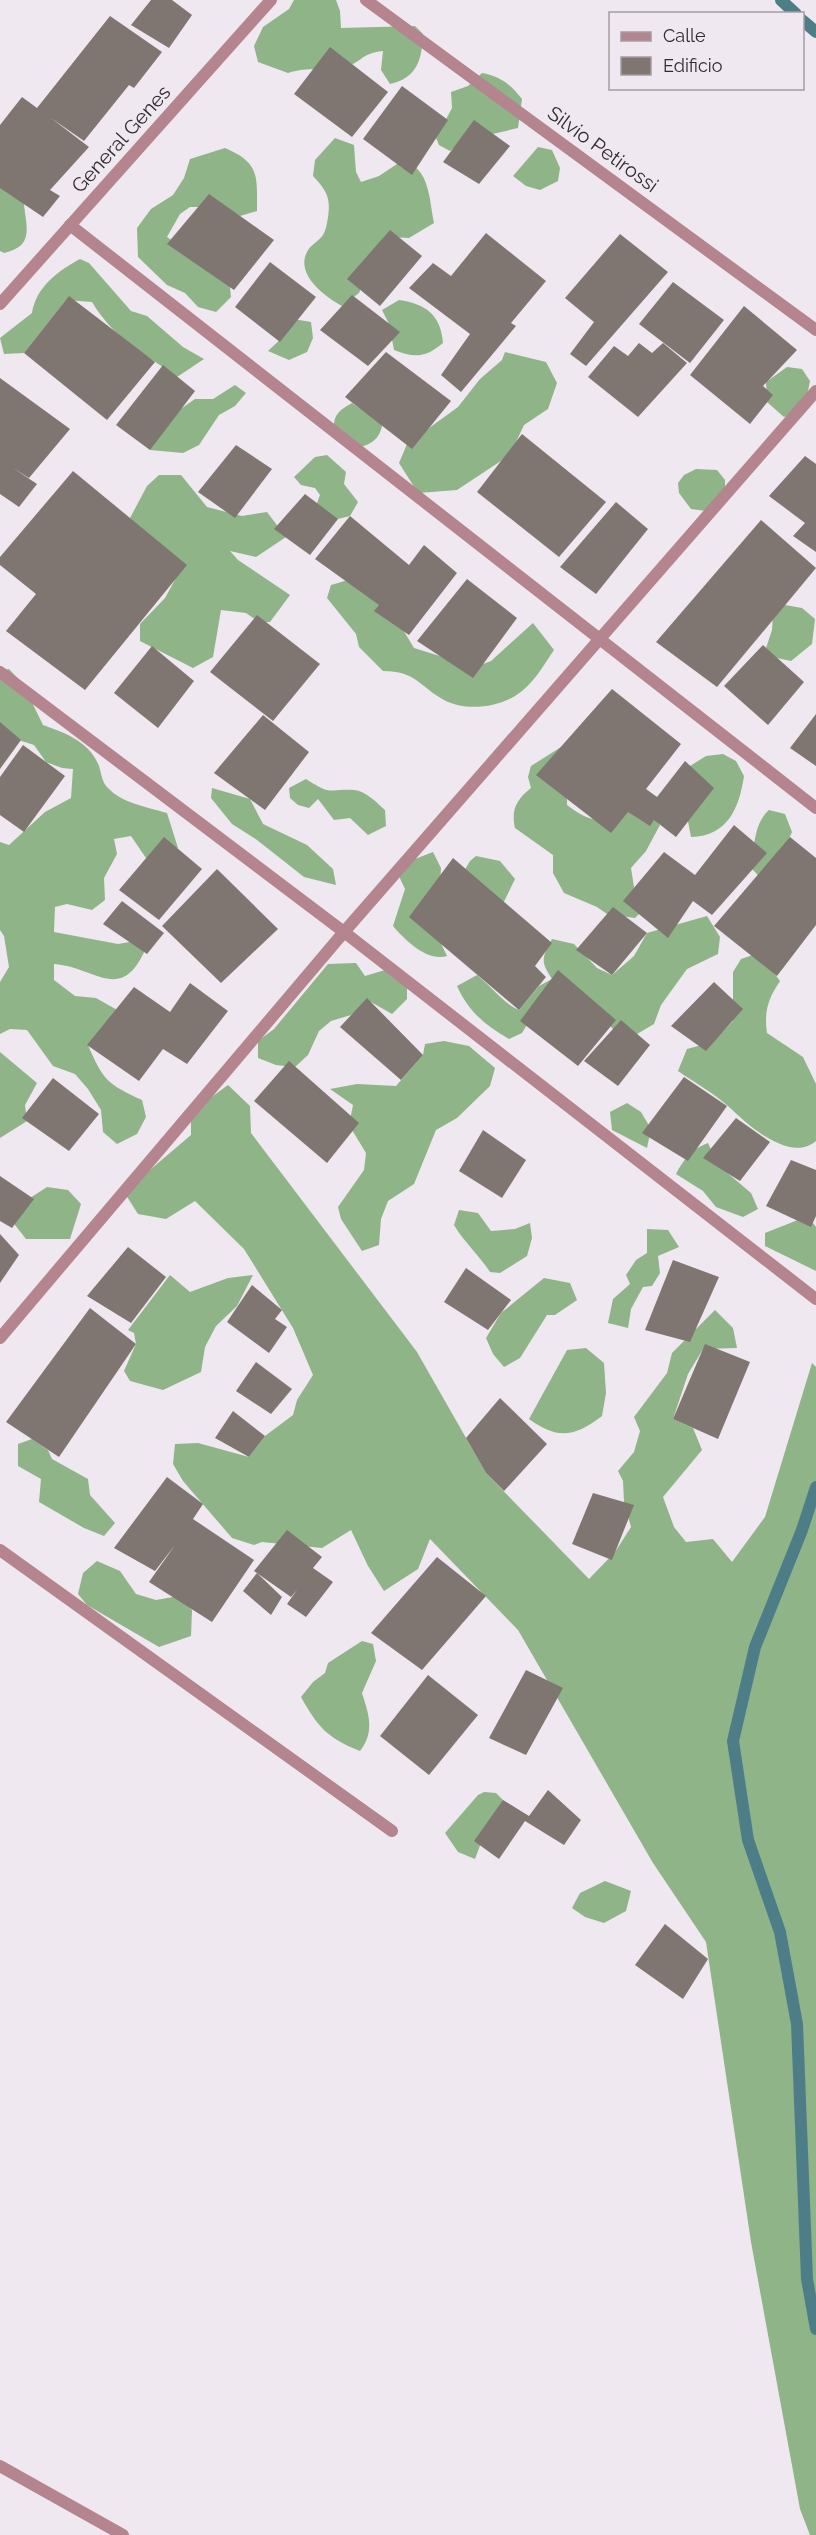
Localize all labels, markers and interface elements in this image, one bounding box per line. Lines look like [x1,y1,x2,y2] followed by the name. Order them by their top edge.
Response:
[609,12,804,90] legend
[663,25,706,46] text: Calle
[663,55,723,76] text: Edificio
[66,80,176,198] street label: General Genes
[543,101,663,197] street label: Silvio Petirossi

